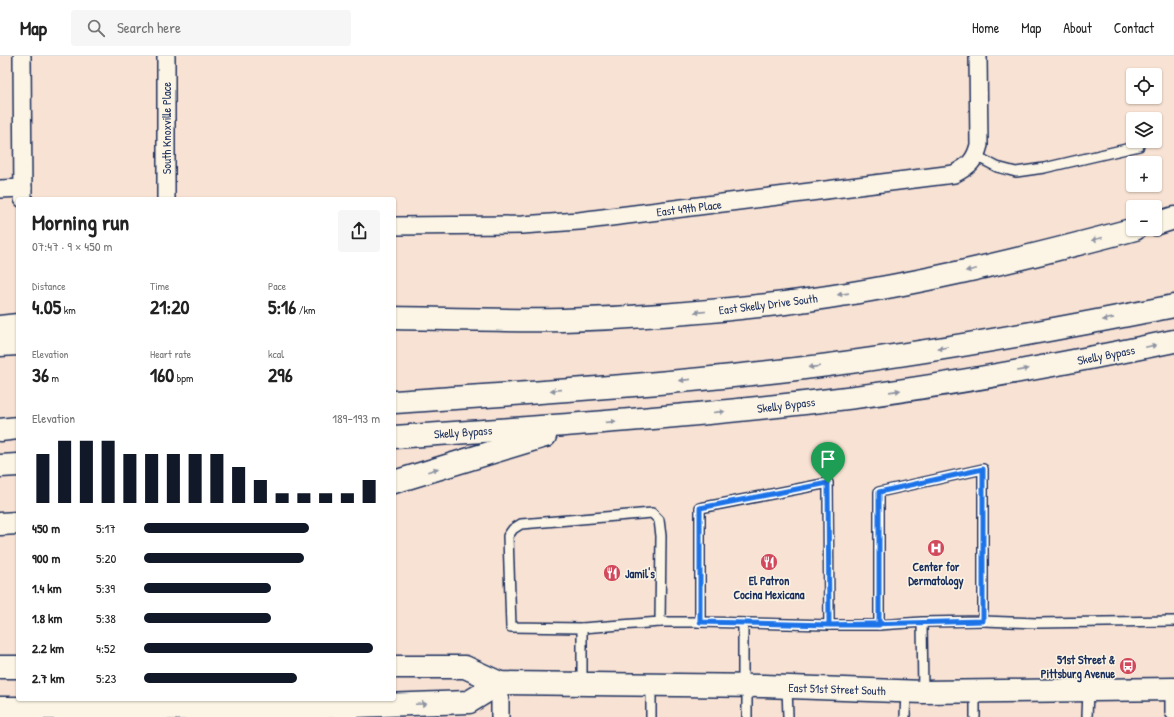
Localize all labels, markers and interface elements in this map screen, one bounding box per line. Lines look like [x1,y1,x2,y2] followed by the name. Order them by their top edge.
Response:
[71,10,351,46] search box
[20,15,47,41] text: Map
[85,17,107,39] icon: search
[117,17,181,38] text: Search here
[972,18,999,37] text: Home
[1021,18,1041,37] text: Map
[1063,18,1092,37] text: About
[1114,18,1154,37] text: Contact
[1126,68,1162,236] map controls
[1126,68,1162,104] button: locate
[158,82,175,174] street label: South Knoxville Place
[1126,112,1162,148] button: layers
[1126,156,1162,192] button: +
[655,196,723,220] street label: East 49th Place
[1126,200,1162,236] button: −
[32,207,129,237] text: Morning run
[338,210,380,252] button: share
[1091,236,1103,242] one-way arrow
[32,237,112,255] text: 07:47 · 9 × 450 m
[965,268,977,274] one-way arrow
[32,279,66,293] text: Distance
[150,279,169,293] text: Time
[268,279,286,293] text: Pace
[718,290,818,318] street label: East Skelly Drive South
[837,291,849,297] one-way arrow
[32,293,61,320] text: 4.05
[150,293,190,320] text: 21:20
[268,293,296,320] text: 5:16
[61,303,76,317] text: km
[296,303,316,317] text: /km
[694,308,706,315] one-way arrow
[1102,316,1114,322] one-way arrow
[1076,341,1137,369] street label: Skelly Bypass
[1144,342,1157,348] one-way arrow
[937,345,949,351] one-way arrow
[32,347,69,361] text: Elevation
[150,347,191,361] text: Heart rate
[268,347,284,361] text: kcal
[32,361,49,388] text: 36
[150,361,174,388] text: 160
[268,361,293,388] text: 296
[808,363,820,370] one-way arrow
[1017,367,1029,373] one-way arrow
[49,371,59,385] text: m
[174,371,193,385] text: bpm
[679,377,691,383] one-way arrow
[550,387,562,394] one-way arrow
[889,388,901,394] one-way arrow
[756,393,816,417] street label: Skelly Bypass
[32,409,75,427] text: Elevation
[332,409,380,427] text: 189–193 m
[713,409,725,415] one-way arrow
[605,418,617,425] one-way arrow
[433,421,493,443] street label: Skelly Bypass
[811,442,845,483] pin
[817,448,839,470] icon: arrive
[427,467,439,473] one-way arrow
[32,519,60,537] text: 450 m
[96,519,116,537] text: 5:17
[926,538,946,558] hospital icon: Center for Dermatology
[32,549,60,567] text: 900 m
[96,549,116,567] text: 5:20
[759,552,779,572] restaurant icon: El Patron Cocina Mexicana
[908,558,964,590] place label: Center for Dermatology
[602,563,622,583] restaurant icon: Jamil's
[625,565,655,582] place label: Jamil's
[733,572,805,603] place label: El Patron Cocina Mexicana
[32,579,62,597] text: 1.4 km
[96,579,115,597] text: 5:39
[32,609,62,627] text: 1.8 km
[96,609,116,627] text: 5:38
[32,639,64,657] text: 2.2 km
[96,639,115,657] text: 4:52
[1041,651,1116,683] place label: 51st Street & Pittsburg Avenue
[1118,656,1138,676] bus stop icon: 51st Street & Pittsburg Avenue
[32,669,65,687] text: 2.7 km
[96,669,116,687] text: 5:23
[788,679,886,699] street label: East 51st Street South
[415,701,428,707] one-way arrow

